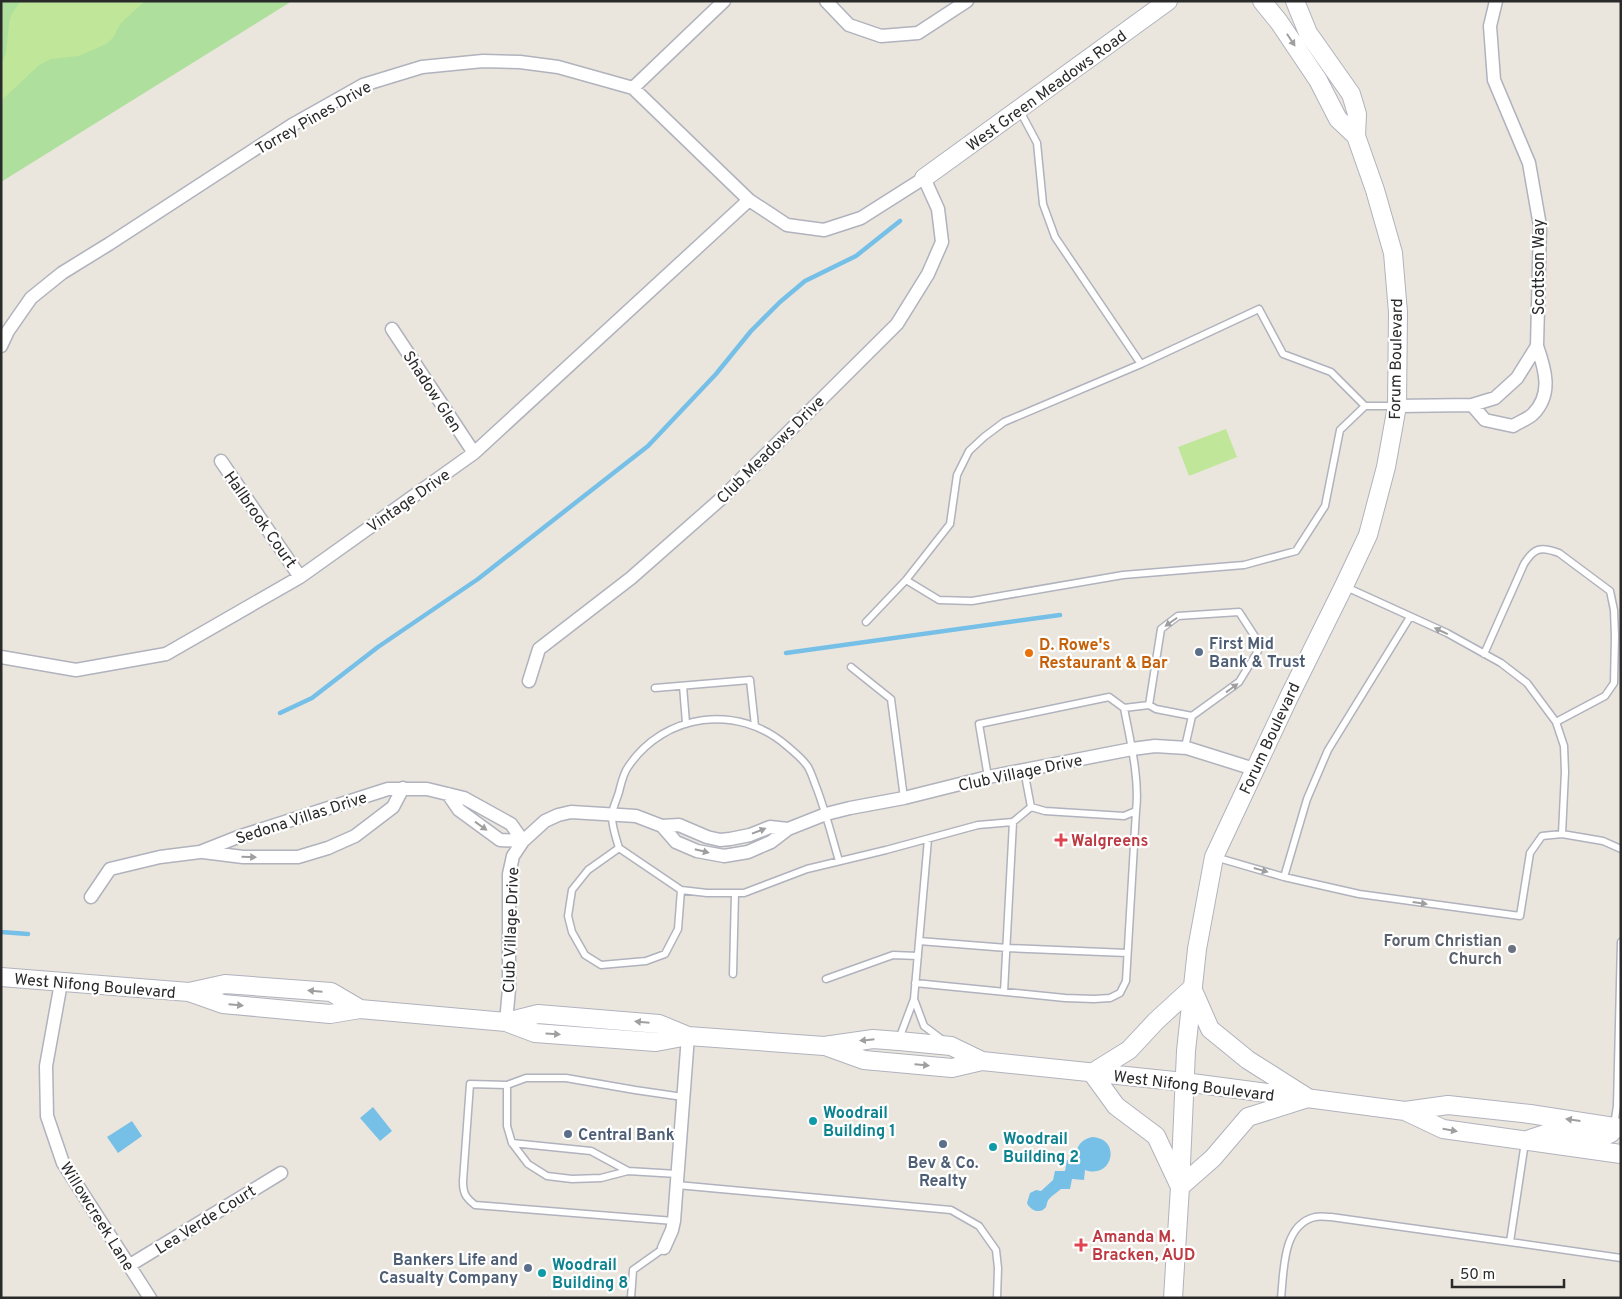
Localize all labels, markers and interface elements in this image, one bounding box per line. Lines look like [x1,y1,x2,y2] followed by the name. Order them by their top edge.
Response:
[963,27,1131,157] street label: West Green Meadows Road
[1287,34,1296,47] one-way arrow
[253,78,375,160] street label: Torrey Pines Drive
[1530,219,1550,315] street label: Scottson Way
[1386,298,1408,420] street label: Forum Boulevard
[398,348,465,437] street label: Shadow Glen
[713,392,830,509] street label: Club Meadows Drive
[364,466,455,538] street label: Vintage Drive
[219,468,300,572] street label: Hallbrook Court
[1164,617,1178,627] one-way arrow
[1434,627,1448,635] one-way arrow
[1209,635,1306,673] place label: First Mid Bank & Trust
[1039,636,1168,674] place label: D. Rowe's Restaurant & Bar
[1193,646,1205,658] marker: First Mid Bank & Trust
[1023,647,1035,659] marker: D. Rowe's Restaurant & Bar
[1236,680,1306,798] street label: Forum Boulevard
[1225,682,1238,693] one-way arrow
[957,751,1084,797] street label: Club Village Drive
[233,788,370,850] street label: Sedona Villas Drive
[474,821,487,832] one-way arrow
[752,827,767,834] one-way arrow
[1071,832,1149,852] place label: Walgreens
[1055,834,1067,846] marker: Walgreens
[695,847,710,855] one-way arrow
[241,853,257,861] one-way arrow
[500,867,524,994] street label: Club Village Drive
[1254,867,1269,875] one-way arrow
[1412,899,1428,907] one-way arrow
[1383,932,1502,970] place label: Forum Christian Church
[1506,943,1518,955] marker: Forum Christian Church
[13,970,177,1004] street label: West Nifong Boulevard
[307,987,323,995] one-way arrow
[228,1001,244,1009] one-way arrow
[633,1018,649,1026] one-way arrow
[545,1031,561,1039] one-way arrow
[858,1037,874,1045] one-way arrow
[915,1062,931,1070] one-way arrow
[1112,1067,1276,1107] street label: West Nifong Boulevard
[823,1104,896,1142] place label: Woodrail Building 1
[807,1115,819,1127] marker: Woodrail Building 1
[1564,1116,1580,1124] one-way arrow
[578,1126,675,1146] place label: Central Bank
[1442,1127,1458,1135] one-way arrow
[562,1128,574,1140] marker: Central Bank
[1003,1130,1079,1168] place label: Woodrail Building 2
[937,1138,949,1150] marker: Bev & Co. Realty
[987,1141,999,1153] marker: Woodrail Building 2
[907,1154,979,1192] place label: Bev & Co. Realty
[55,1159,138,1275] street label: Willowcreek Lane
[152,1182,260,1260] street label: Lea Verde Court
[1092,1228,1195,1266] place label: Amanda M. Bracken, AUD
[1074,1238,1088,1252] marker: Amanda M. Bracken, AUD
[379,1251,518,1289] place label: Bankers Life and Casualty Company
[552,1256,628,1294] place label: Woodrail Building 8
[1452,1256,1564,1288] scale bar
[522,1262,534,1274] marker: Bankers Life and Casualty Company
[1460,1266,1495,1285] text: 50 m
[536,1267,548,1279] marker: Woodrail Building 8

